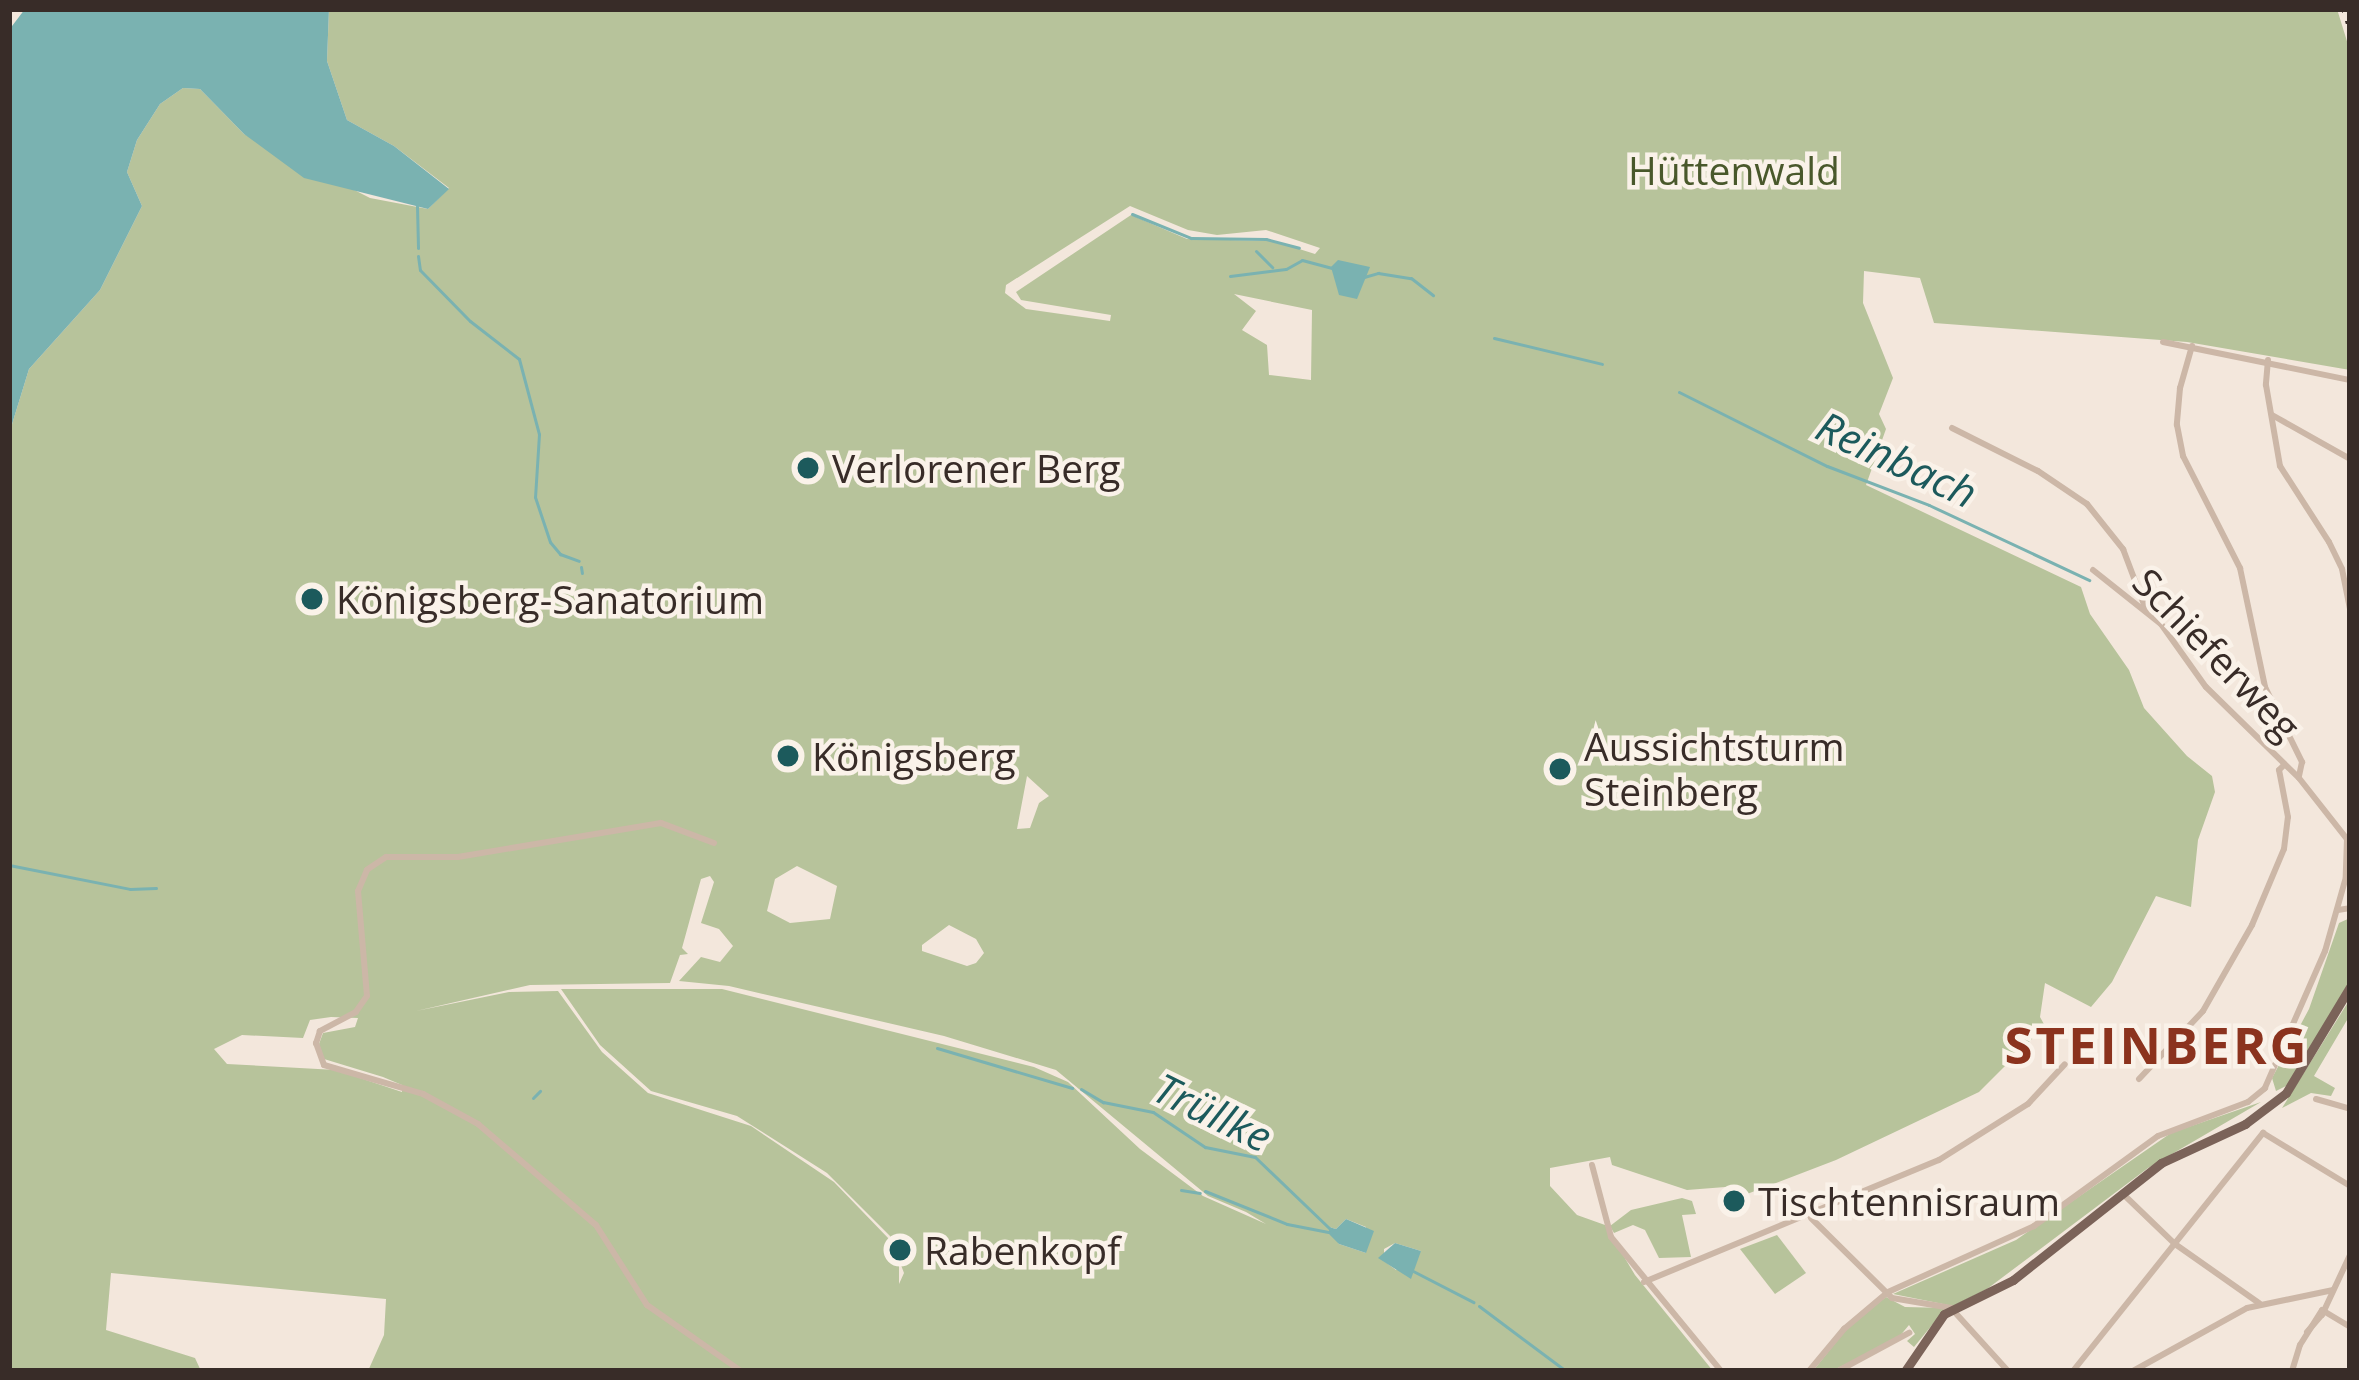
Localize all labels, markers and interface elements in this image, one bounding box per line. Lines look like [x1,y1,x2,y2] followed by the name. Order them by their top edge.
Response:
[1628,147,1840,193] park label: Hüttenwald
[1809,400,1985,518] water label: Reinbach
[832,445,1120,491] place label: Verlorener Berg
[795,455,821,481] marker: Verlorener Berg
[2124,559,2310,749] street label: Schieferweg
[336,576,764,622] place label: Königsberg-Sanatorium
[299,586,325,612] marker: Königsberg-Sanatorium
[1584,724,1845,815] place label: Aussichtsturm Steinberg
[812,733,1016,779] place label: Königsberg
[775,743,801,769] marker: Königsberg
[1547,756,1573,782] marker: Aussichtsturm Steinberg
[2005,1013,2309,1075] district label: STEINBERG
[1146,1062,1280,1162] water label: Trüllke
[1758,1178,2060,1224] place label: Tischtennisraum
[1721,1188,1747,1214] marker: Tischtennisraum
[924,1227,1120,1273] place label: Rabenkopf
[887,1237,913,1263] marker: Rabenkopf

